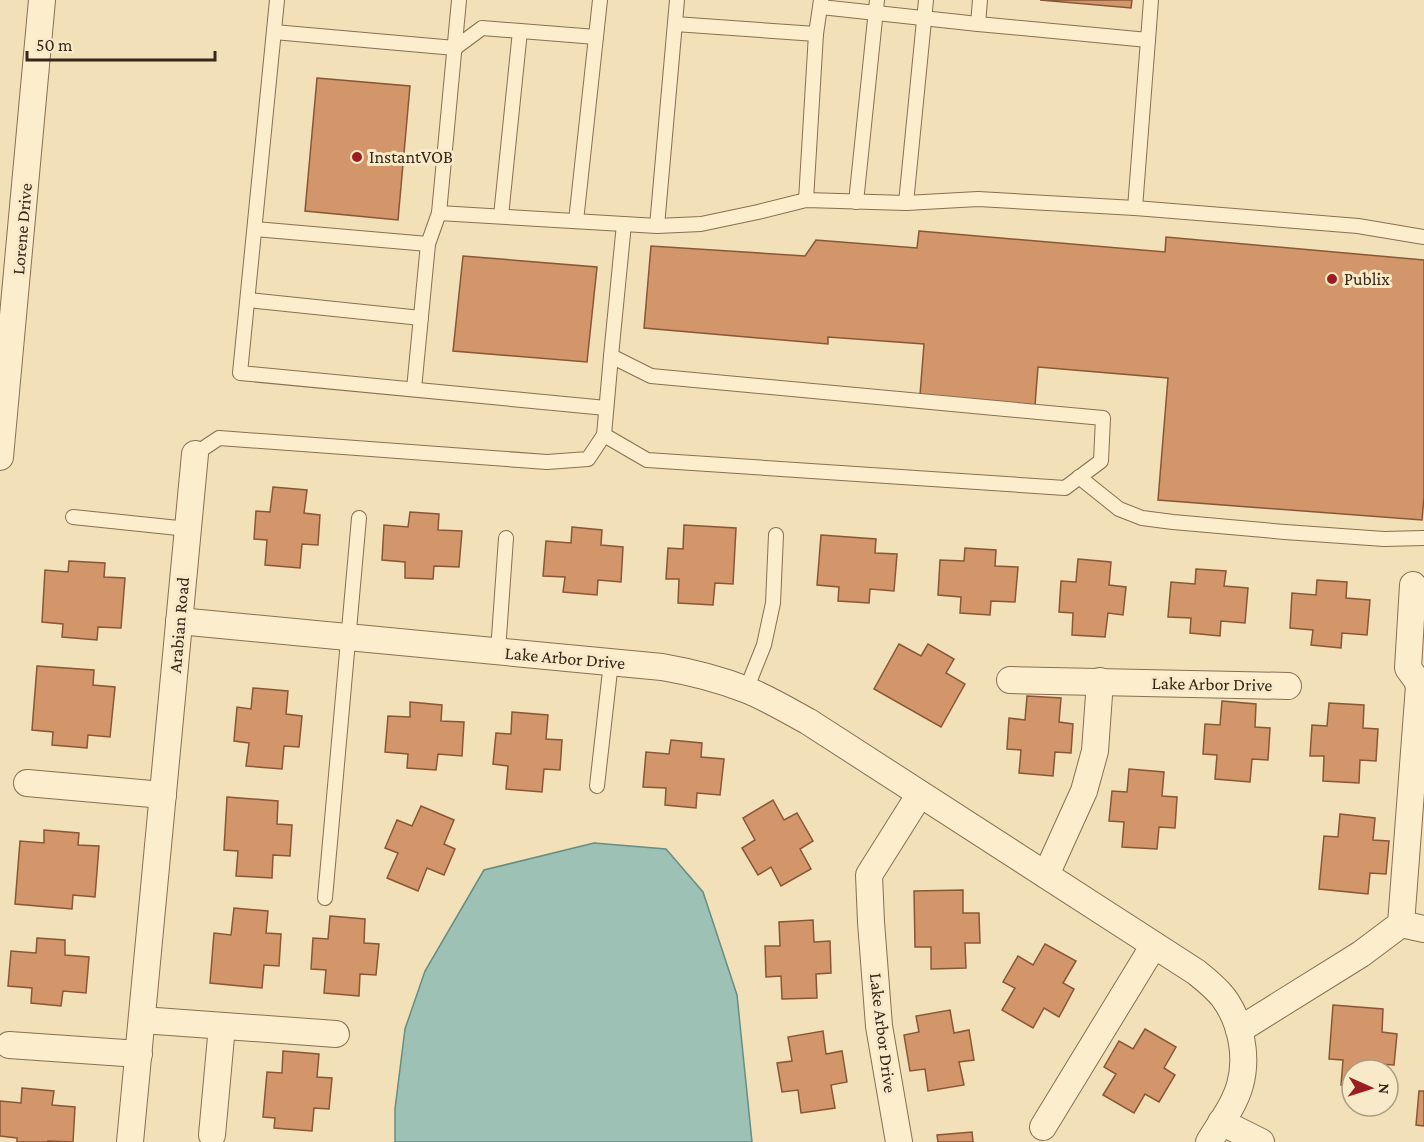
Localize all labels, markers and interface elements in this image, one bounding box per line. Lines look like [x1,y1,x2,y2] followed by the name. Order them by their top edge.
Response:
[27,24,214,62] scale bar
[36,35,73,55] text: 50 m
[369,147,453,167] place label: InstantVOB
[350,150,364,164] marker: InstantVOB
[8,182,36,276] street label: Lorene Drive
[1344,269,1390,289] place label: Publix
[1325,272,1339,286] marker: Publix
[165,576,193,674] street label: Arabian Road
[504,643,626,673] street label: Lake Arbor Drive
[1151,673,1273,695] street label: Lake Arbor Drive
[866,972,900,1094] street label: Lake Arbor Drive
[1340,1058,1400,1118] north arrow
[1376,1083,1393,1095] text: N

